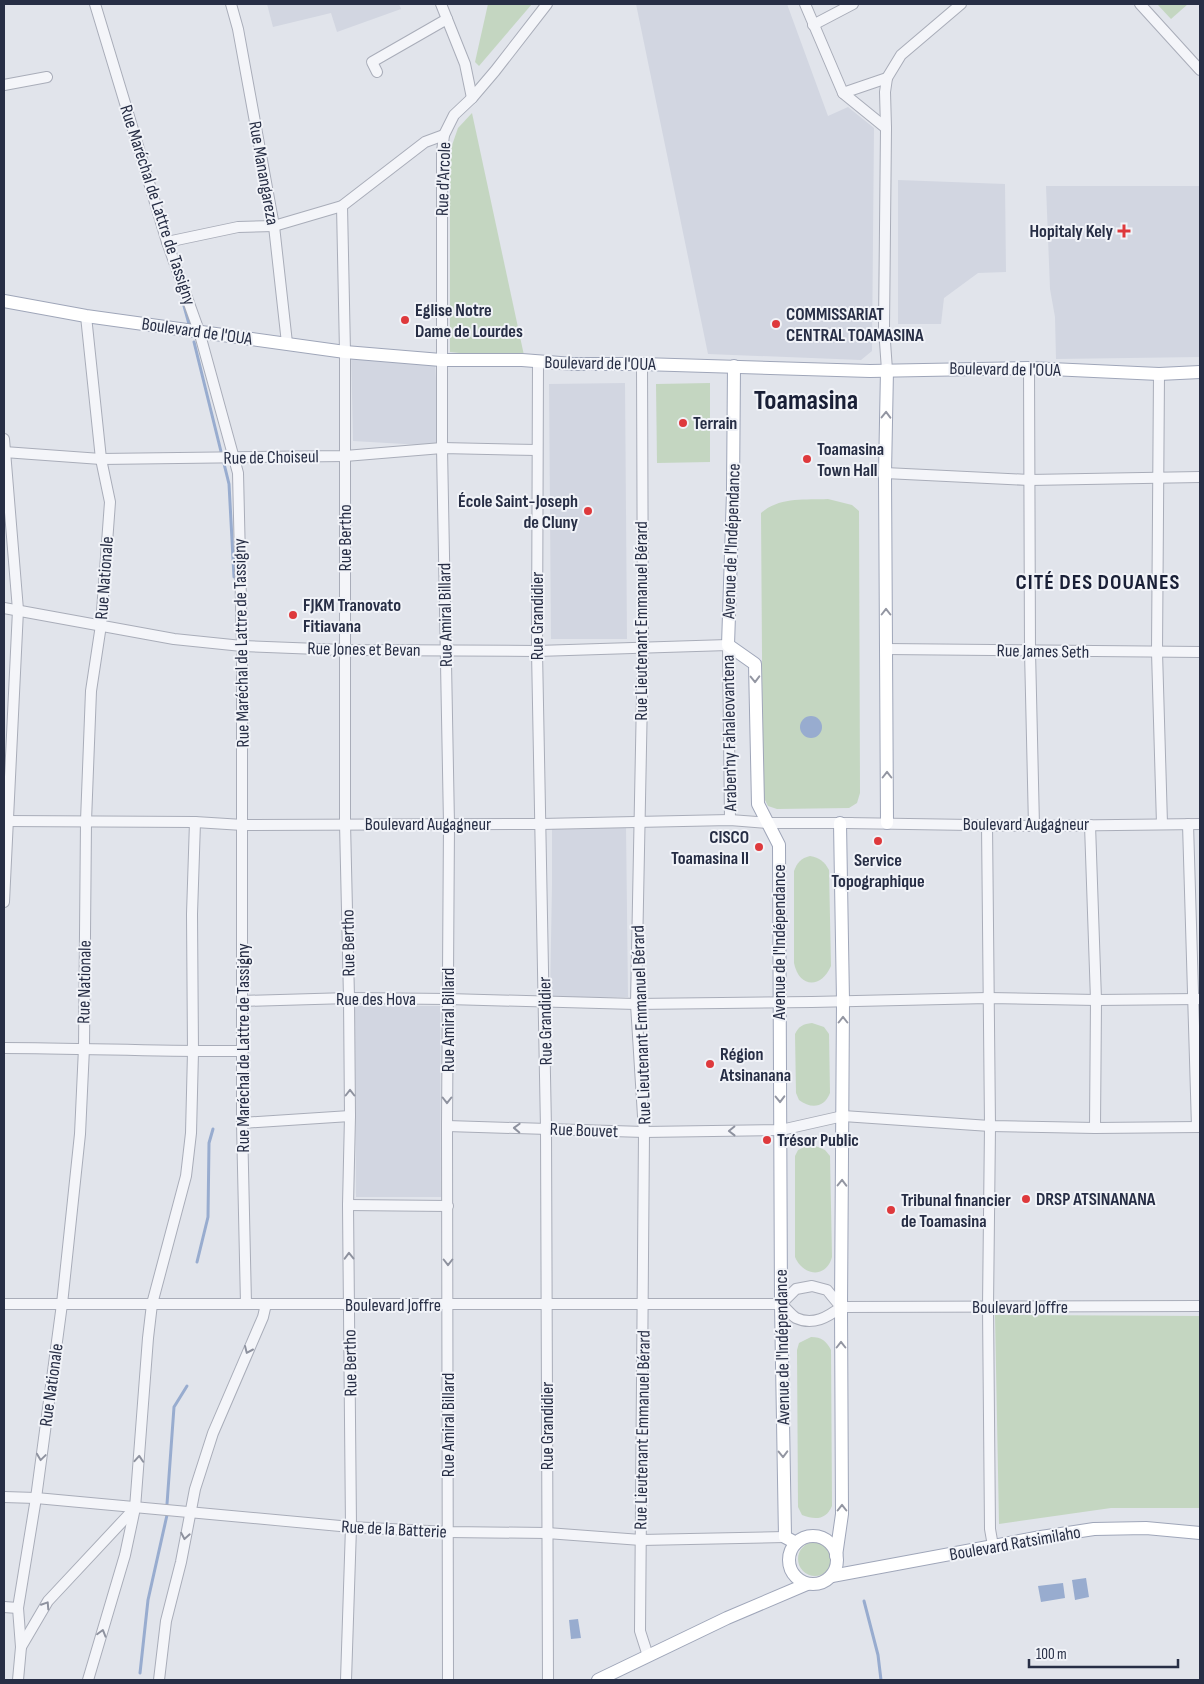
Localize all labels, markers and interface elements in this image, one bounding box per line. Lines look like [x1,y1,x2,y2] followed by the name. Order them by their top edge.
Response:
[115,102,200,308] street label: Rue Maréchal de Lattre de Tassigny
[244,119,283,227] street label: Rue Manangareza
[432,141,455,217] street label: Rue d'Arcole
[1030,221,1114,242] place label: Hopitaly Kely
[1117,224,1131,238] marker: Hopitaly Kely
[415,300,523,342] place label: Eglise Notre Dame de Lourdes
[786,304,924,346] place label: COMMISSARIAT CENTRAL TOAMASINA
[140,313,254,350] street label: Boulevard de l'OUA
[399,314,411,326] marker: Eglise Notre Dame de Lourdes
[770,318,782,330] marker: COMMISSARIAT CENTRAL TOAMASINA
[544,352,656,375] street label: Boulevard de l'OUA
[949,358,1061,381] street label: Boulevard de l'OUA
[754,384,858,417] district label: Toamasina
[881,410,891,418] one-way arrow
[693,413,737,434] place label: Terrain
[677,417,689,429] marker: Terrain
[817,439,884,481] place label: Toamasina Town Hall
[223,446,319,469] street label: Rue de Choiseul
[801,453,813,465] marker: Toamasina Town Hall
[718,463,745,620] street label: Avenue de l'Indépendance
[458,491,578,533] place label: École Saint-Joseph de Cluny
[335,504,356,572] street label: Rue Bertho
[582,505,594,517] marker: École Saint-Joseph de Cluny
[631,521,652,721] street label: Rue Lieutenant Emmanuel Bérard
[91,536,118,620] street label: Rue Nationale
[229,538,254,748] street label: Rue Maréchal de Lattre de Tassigny
[434,563,457,667] street label: Rue Amiral Billard
[1016,569,1180,596] district label: CITÉ DES DOUANES
[527,572,548,660] street label: Rue Grandidier
[303,595,401,637] place label: FJKM Tranovato Fitiavana
[881,608,891,616] one-way arrow
[287,609,299,621] marker: FJKM Tranovato Fitiavana
[307,638,421,661] street label: Rue Jones et Bevan
[996,640,1090,663] street label: Rue James Seth
[718,654,741,812] street label: Araben'ny Fahaleovantena
[750,676,760,684] one-way arrow
[882,770,892,778] one-way arrow
[365,814,491,835] street label: Boulevard Augagneur
[963,814,1089,835] street label: Boulevard Augagneur
[671,827,749,869] place label: CISCO Toamasina II
[872,835,884,847] marker: Service Topographique
[753,841,765,853] marker: CISCO Toamasina II
[831,850,925,892] place label: Service Topographique
[769,864,790,1021] street label: Avenue de l'Indépendance
[337,909,360,977] street label: Rue Bertho
[628,925,655,1125] street label: Rue Lieutenant Emmanuel Bérard
[73,940,96,1024] street label: Rue Nationale
[233,943,254,1153] street label: Rue Maréchal de Lattre de Tassigny
[438,968,459,1072] street label: Rue Amiral Billard
[534,977,557,1065] street label: Rue Grandidier
[336,989,416,1010] street label: Rue des Hova
[838,1016,848,1024] one-way arrow
[719,1044,791,1086] place label: Région Atsinanana
[704,1058,716,1070] marker: Région Atsinanana
[345,1089,355,1097] one-way arrow
[442,1096,453,1104] one-way arrow
[775,1096,785,1104] one-way arrow
[549,1119,619,1142] street label: Rue Bouvet
[513,1123,521,1134] one-way arrow
[728,1126,736,1136] one-way arrow
[777,1130,859,1151] place label: Trésor Public
[761,1134,773,1146] marker: Trésor Public
[837,1179,847,1186] one-way arrow
[1036,1189,1156,1210] place label: DRSP ATSINANANA
[901,1190,1011,1232] place label: Tribunal financier de Toamasina
[1020,1193,1032,1205] marker: DRSP ATSINANANA
[885,1204,897,1216] marker: Tribunal financier de Toamasina
[343,1252,354,1260] one-way arrow
[443,1259,453,1267] one-way arrow
[771,1269,794,1426] street label: Avenue de l'Indépendance
[345,1295,441,1316] street label: Boulevard Joffre
[972,1297,1068,1318] street label: Boulevard Joffre
[339,1329,362,1397] street label: Rue Bertho
[630,1330,655,1530] street label: Rue Lieutenant Emmanuel Bérard
[836,1341,846,1349] one-way arrow
[35,1342,68,1428] street label: Rue Nationale
[244,1345,255,1354] one-way arrow
[438,1373,459,1477] street label: Rue Amiral Billard
[537,1382,558,1470] street label: Rue Grandidier
[778,1451,789,1459] one-way arrow
[36,1453,47,1461] one-way arrow
[133,1455,144,1463] one-way arrow
[837,1504,847,1512] one-way arrow
[341,1516,447,1543] street label: Rue de la Batterie
[948,1522,1082,1565] street label: Boulevard Ratsimilaho
[181,1532,191,1541] one-way arrow
[40,1602,49,1611] one-way arrow
[97,1630,107,1638] one-way arrow
[1029,1636,1178,1668] scale bar
[1036,1645,1067,1664] text: 100 m

